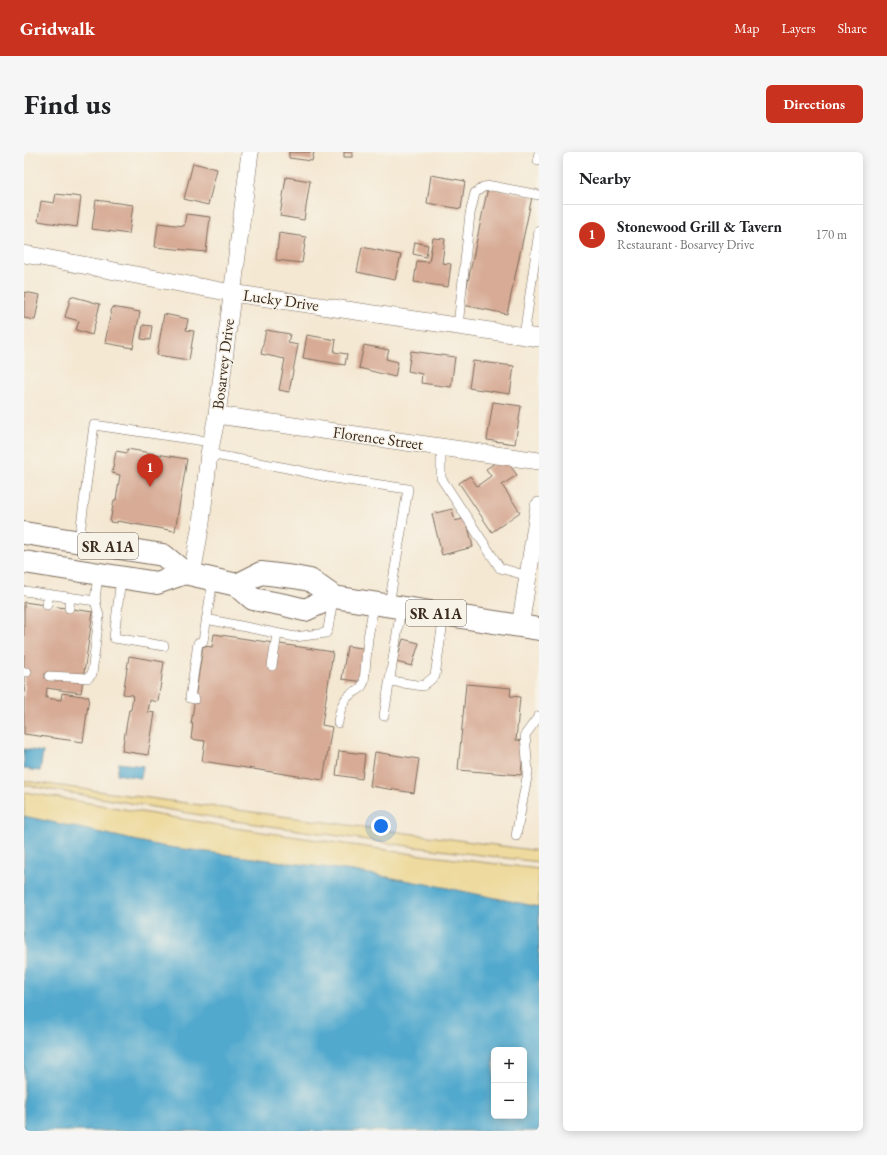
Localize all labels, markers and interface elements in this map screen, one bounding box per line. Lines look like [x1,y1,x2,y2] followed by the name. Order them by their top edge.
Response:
[20,16,95,41] text: Gridwalk
[734,19,759,37] text: Map
[781,19,816,37] text: Layers
[838,19,867,37] text: Share
[766,85,863,123] button: Directions
[24,86,111,122] text: Find us
[579,167,631,189] text: Nearby
[617,217,782,236] text: Stonewood Grill & Tavern
[589,226,595,243] text: 1
[816,226,847,243] text: 170 m
[617,236,754,253] text: Restaurant · Bosarvey Drive
[242,284,320,316] street label: Lucky Drive
[207,317,239,411] street label: Bosarvey Drive
[332,421,424,455] street label: Florence Street
[137,454,163,487] pin: 1
[78,533,138,559] road number: SR A1A
[406,600,466,626] road number: SR A1A
[371,816,391,836] your location
[491,1047,527,1119] map controls
[491,1047,527,1083] button: +
[491,1083,527,1119] button: −

